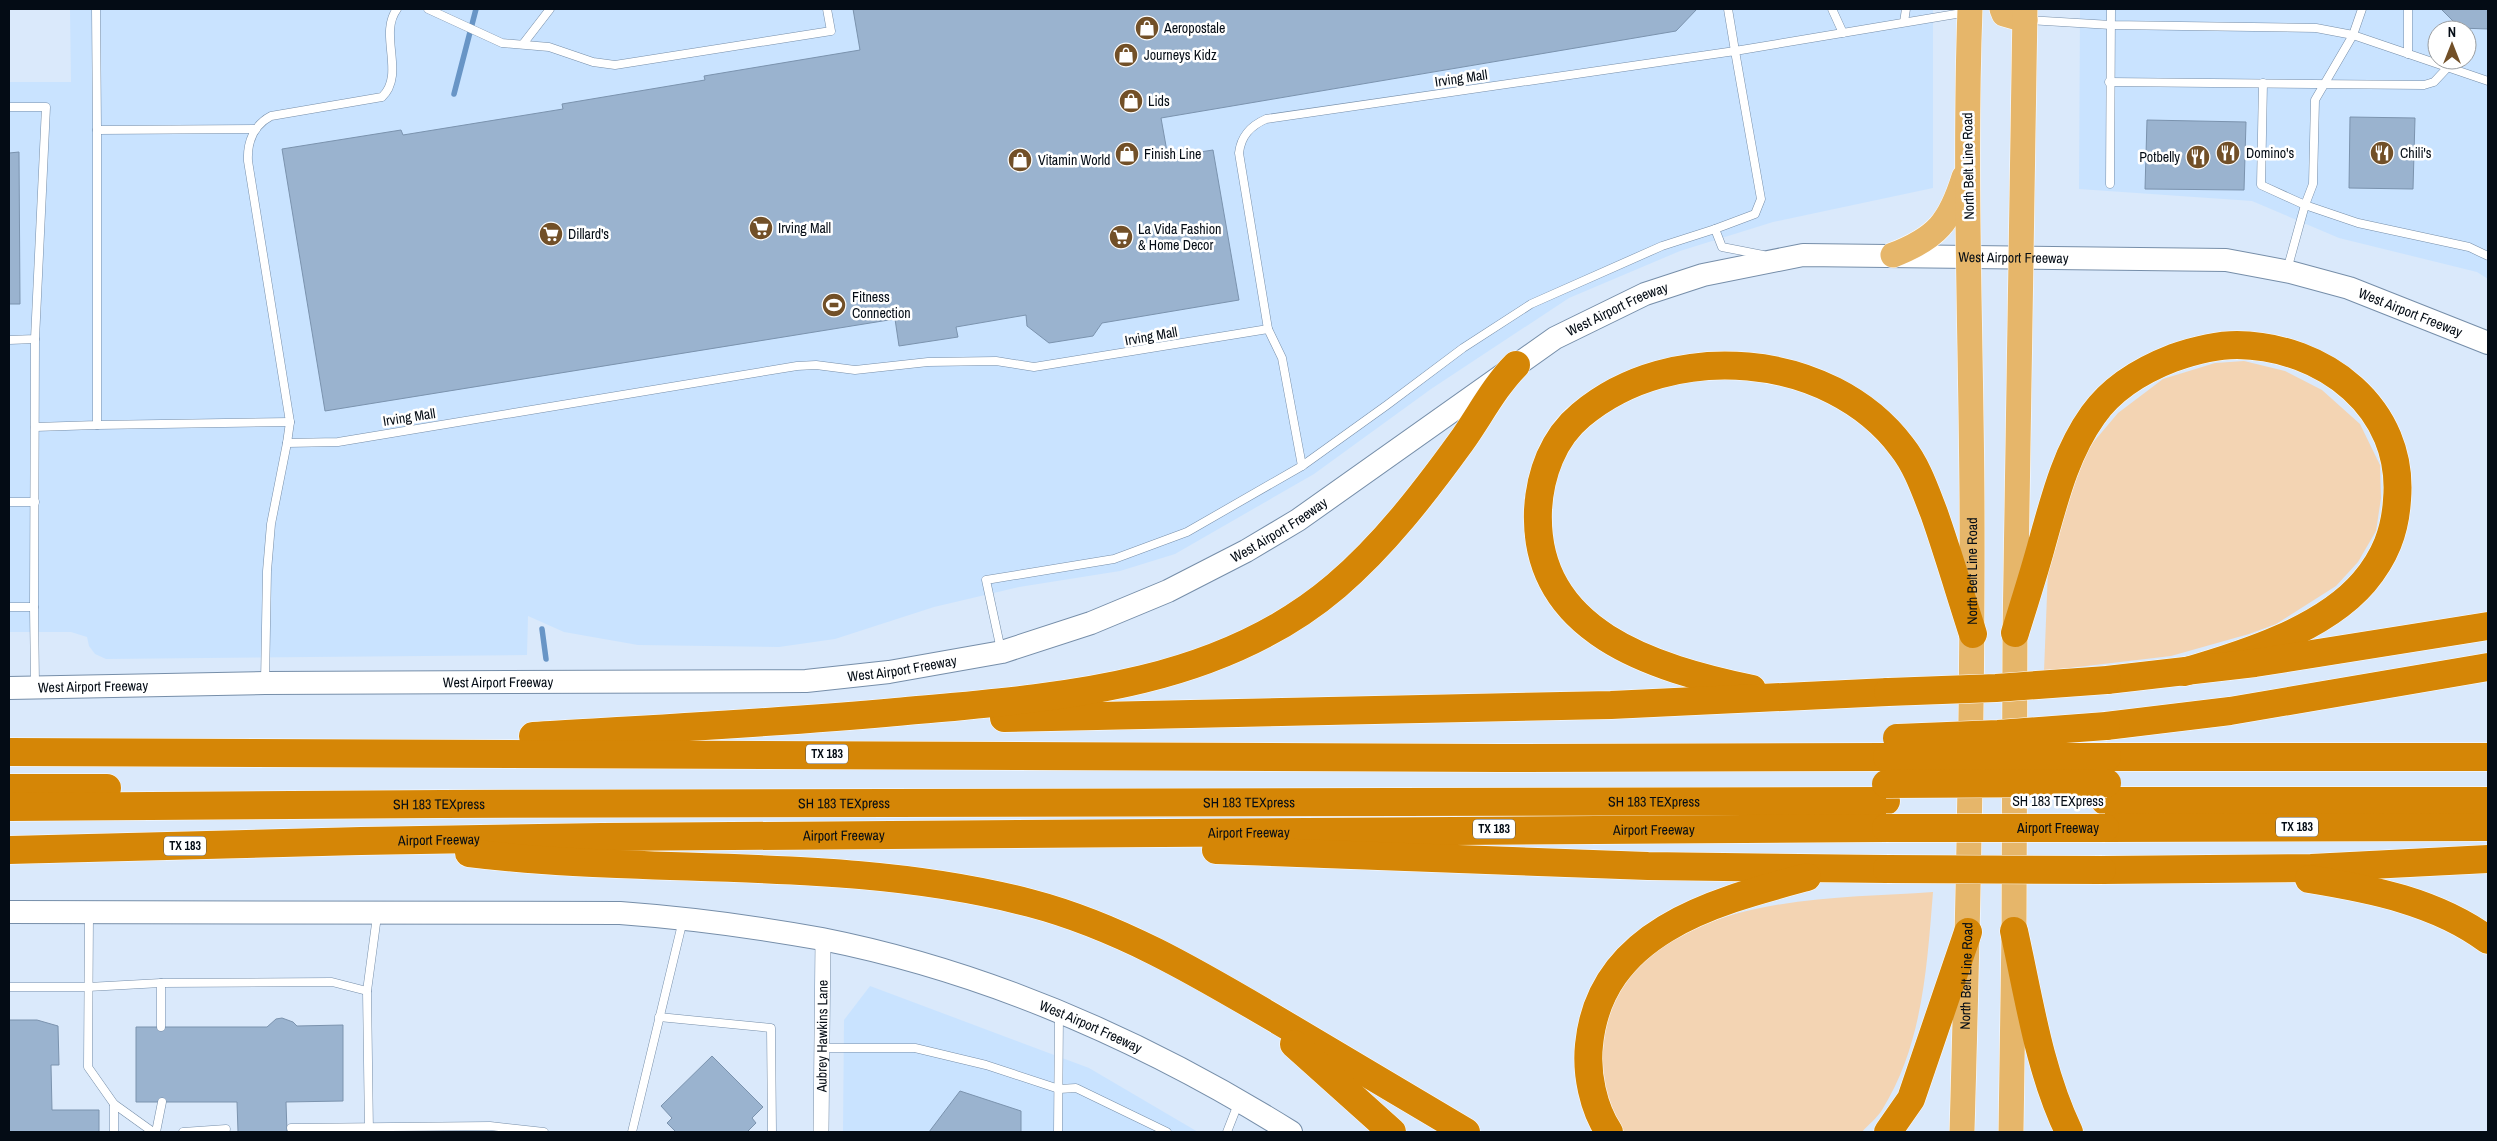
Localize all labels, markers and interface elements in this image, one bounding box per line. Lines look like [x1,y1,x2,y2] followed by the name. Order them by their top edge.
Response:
[1134,15,1160,41] shop icon: Aeropostale
[1163,19,1225,37] place label: Aeropostale
[2427,20,2477,70] north arrow
[2448,23,2456,41] text: N
[1113,42,1139,68] shop icon: Journeys Kidz
[1144,46,1217,64] place label: Journeys Kidz
[1434,65,1488,91] street label: Irving Mall
[1118,88,1144,114] shop icon: Lids
[1148,92,1170,110] place label: Lids
[1958,112,1978,220] street label: North Belt Line Road
[2215,140,2241,166] restaurant icon: Domino's
[2369,140,2395,166] restaurant icon: Chili's
[1114,141,1140,167] shop icon: Finish Line
[2185,144,2211,170] restaurant icon: Potbelly
[2246,144,2294,162] place label: Domino's
[2400,144,2432,162] place label: Chili's
[1144,145,1201,163] place label: Finish Line
[1007,147,1033,173] shop icon: Vitamin World
[2139,148,2180,166] place label: Potbelly
[1038,151,1110,169] place label: Vitamin World
[748,215,774,241] supermarket icon: Irving Mall
[778,219,831,237] place label: Irving Mall
[1138,220,1222,254] place label: La Vida Fashion & Home Decor
[538,221,564,247] supermarket icon: Dillard's
[1108,224,1134,250] supermarket icon: La Vida Fashion & Home Decor
[568,225,609,243] place label: Dillard's
[1958,248,2069,267] street label: West Airport Freeway
[1563,278,1670,340] street label: West Airport Freeway
[2356,284,2465,341] street label: West Airport Freeway
[852,288,911,322] place label: Fitness Connection
[821,292,847,318] sports icon: Fitness Connection
[1123,323,1179,349] street label: Irving Mall
[381,404,437,430] street label: Irving Mall
[1228,493,1331,566] street label: West Airport Freeway
[1963,517,1981,625] street label: North Belt Line Road
[847,651,958,685] street label: West Airport Freeway
[443,673,553,691] street label: West Airport Freeway
[38,676,149,696] street label: West Airport Freeway
[806,744,848,764] road number: TX 183
[1608,792,1700,811] street label: SH 183 TEXpress
[2012,792,2104,810] street label: SH 183 TEXpress
[1203,793,1295,811] street label: SH 183 TEXpress
[798,794,890,812] street label: SH 183 TEXpress
[393,795,485,813] street label: SH 183 TEXpress
[2276,818,2318,836] road number: TX 183
[2016,819,2099,837] street label: Airport Freeway
[1473,820,1515,839] road number: TX 183
[1612,820,1695,839] street label: Airport Freeway
[1207,823,1290,842] street label: Airport Freeway
[802,826,885,845] street label: Airport Freeway
[397,830,480,849] street label: Airport Freeway
[164,836,206,856] road number: TX 183
[1956,922,1976,1030] street label: North Belt Line Road
[812,980,832,1093] street label: Aubrey Hawkins Lane
[1037,996,1145,1057] street label: West Airport Freeway

